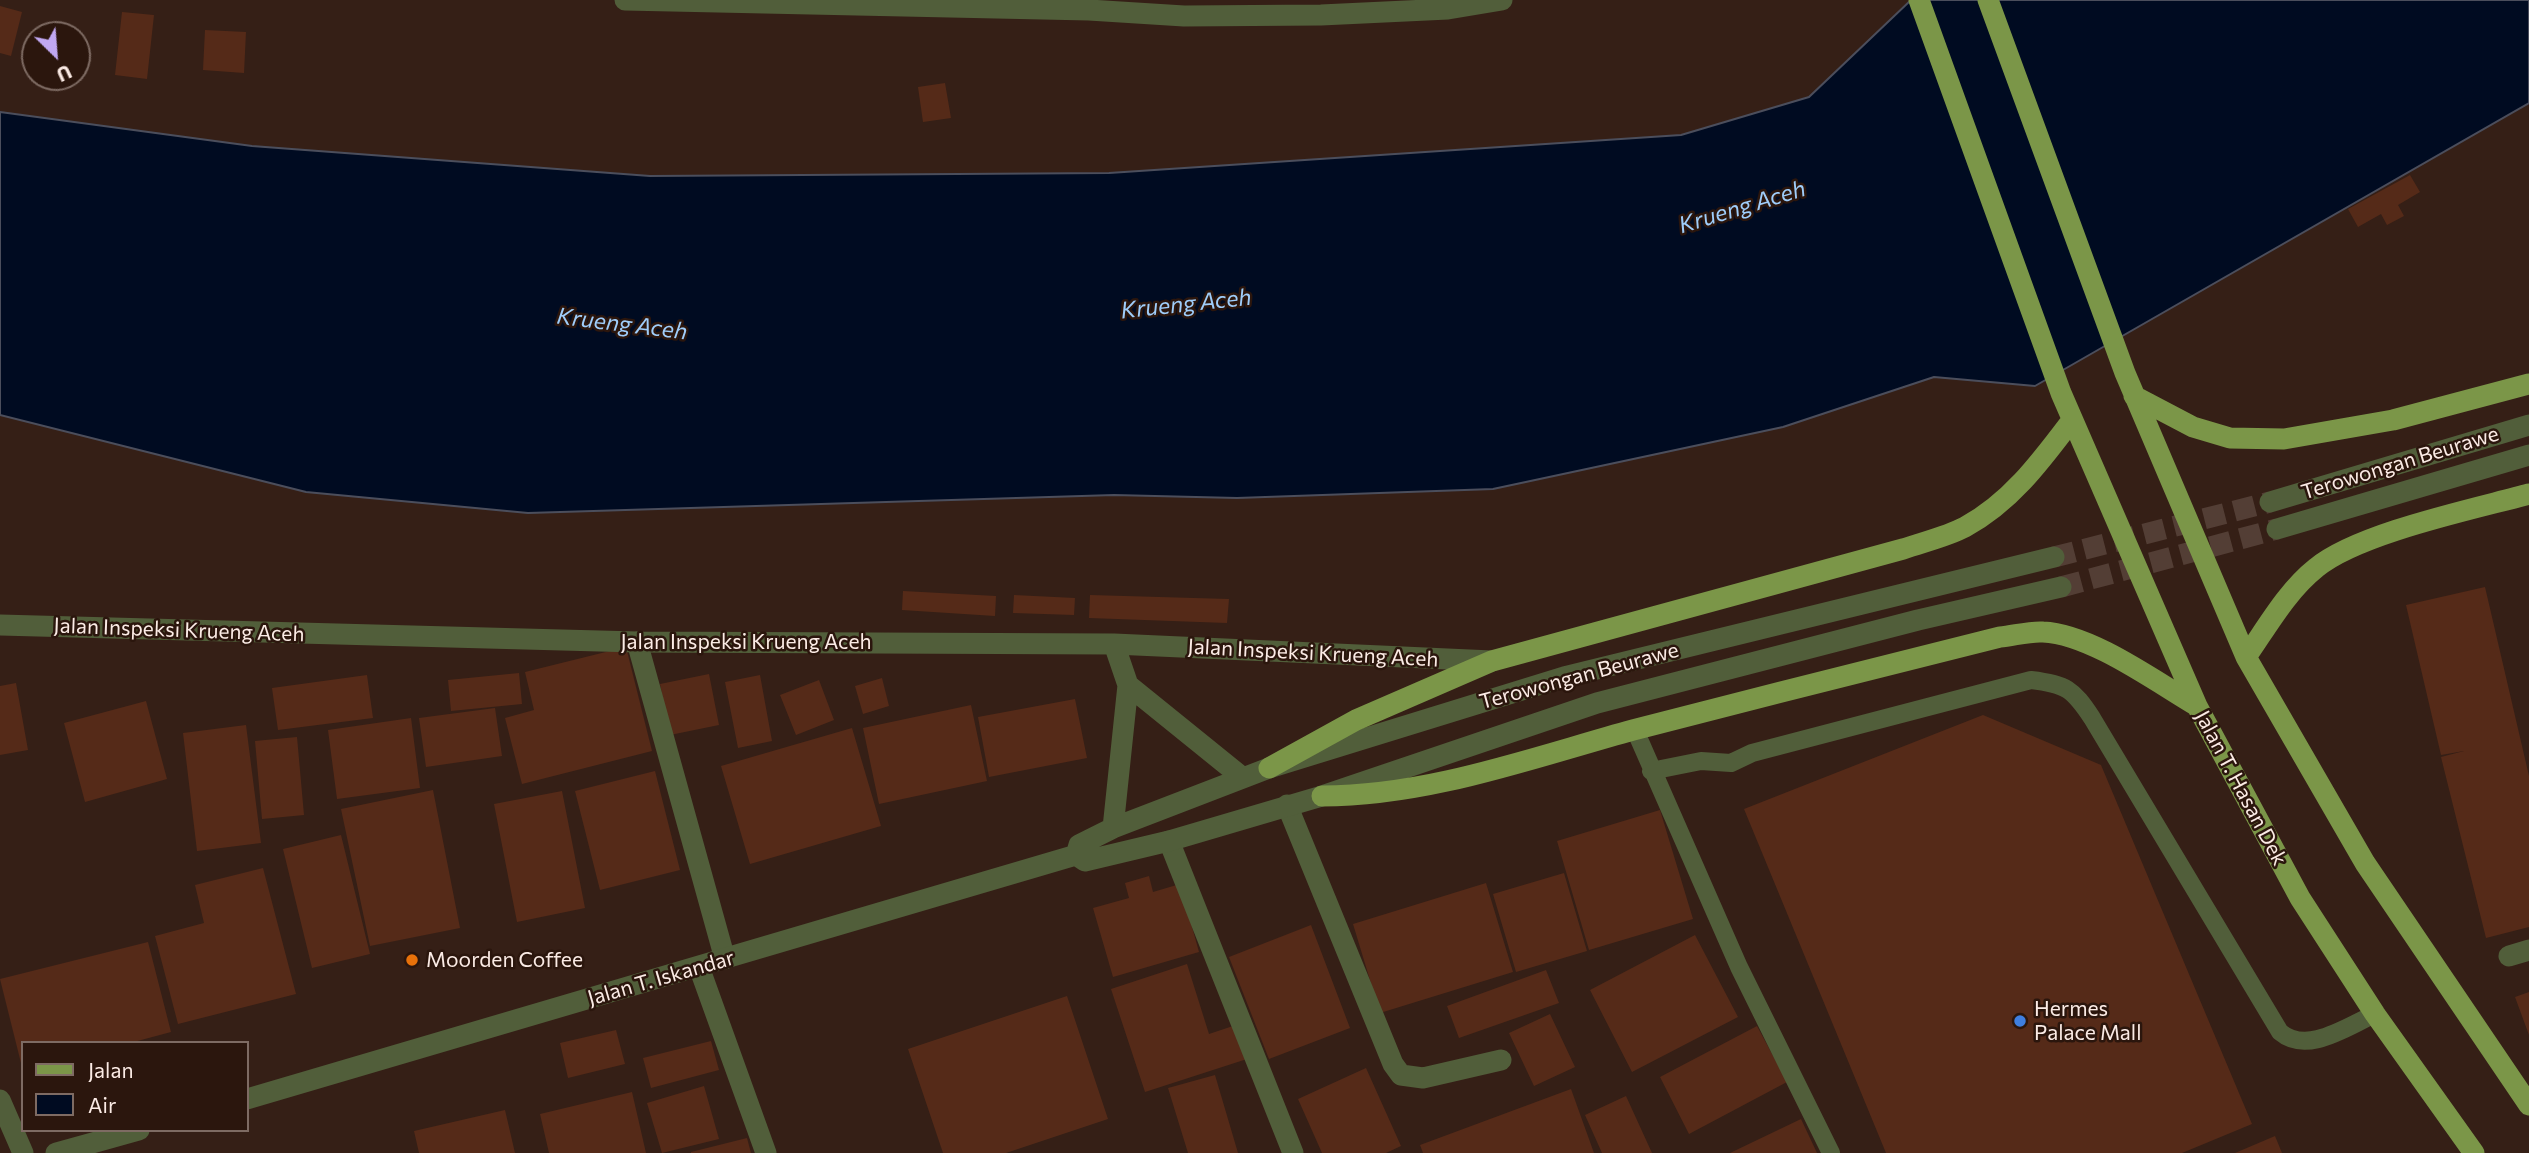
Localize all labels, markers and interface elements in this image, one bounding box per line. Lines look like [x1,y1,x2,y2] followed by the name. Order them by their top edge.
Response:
[21,21,91,91] north arrow
[53,60,75,87] text: U
[1675,175,1809,239] water label: Krueng Aceh
[1119,283,1253,325] water label: Krueng Aceh
[555,302,689,346] water label: Krueng Aceh
[2298,421,2502,505] street label: Terowongan Beurawe
[53,613,305,647] street label: Jalan Inspeksi Krueng Aceh
[620,629,872,655] street label: Jalan Inspeksi Krueng Aceh
[1187,634,1439,672] street label: Jalan Inspeksi Krueng Aceh
[1477,637,1681,715] street label: Terowongan Beurawe
[2190,706,2292,870] street label: Jalan T. Hasan Dek
[585,945,737,1011] street label: Jalan T. Iskandar
[426,947,583,973] place label: Moorden Coffee
[404,952,420,968] marker: Moorden Coffee
[2034,996,2142,1046] place label: Hermes Palace Mall
[2012,1013,2028,1029] marker: Hermes Palace Mall
[21,1041,248,1132] legend
[88,1057,133,1082] text: Jalan
[88,1092,116,1117] text: Air

